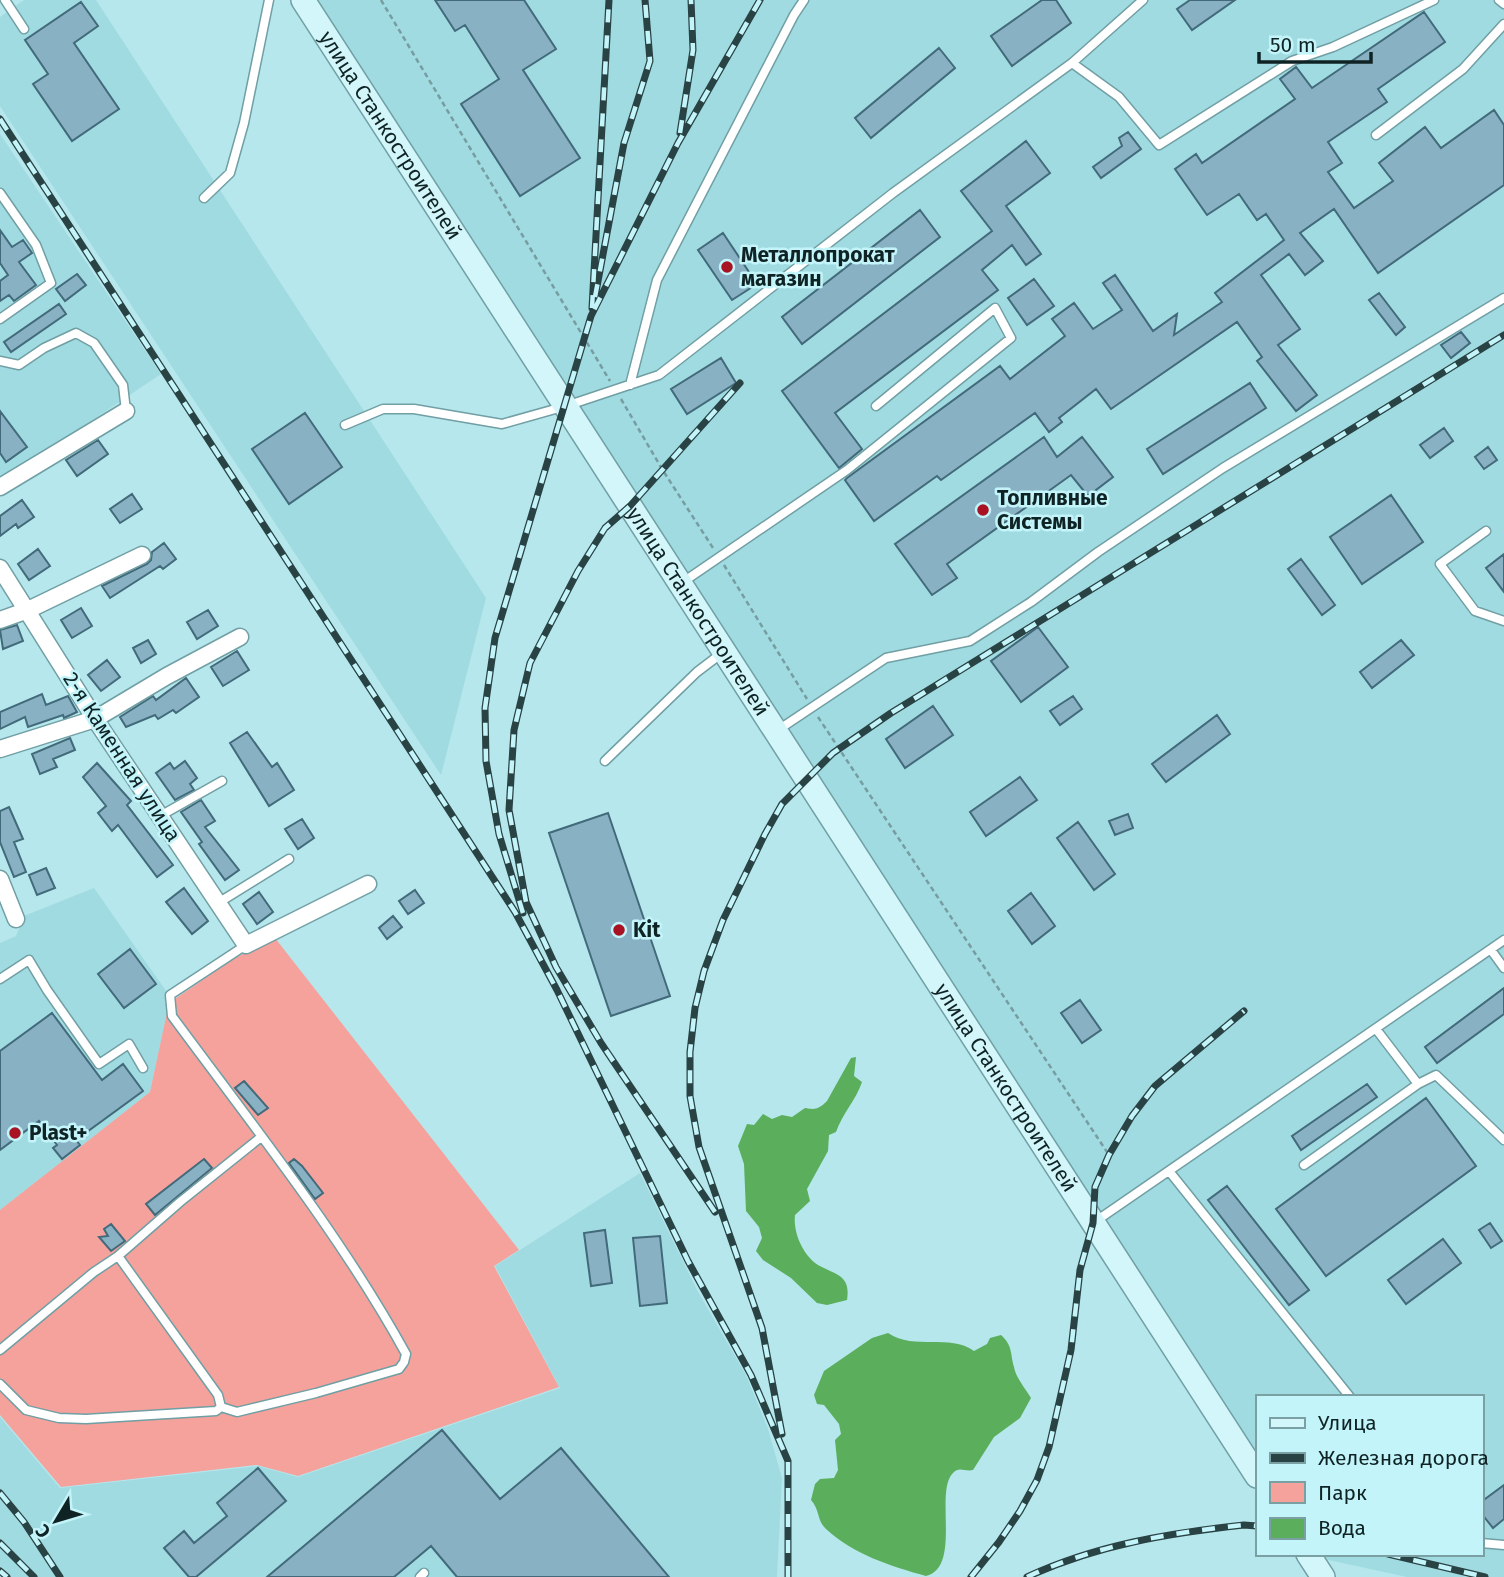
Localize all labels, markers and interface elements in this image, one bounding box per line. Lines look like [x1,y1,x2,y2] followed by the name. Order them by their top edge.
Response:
[1259,21,1371,65] scale bar
[313,26,467,245] street label: улица Станкостроителей
[1270,32,1316,58] text: 50 m
[741,242,896,292] place label: Металлопрокат магазин
[719,259,735,275] marker: Металлопрокат магазин
[997,485,1108,535] place label: Топливные Системы
[621,502,775,721] street label: улица Станкостроителей
[975,502,991,518] marker: Топливные Системы
[57,667,187,847] street label: 2-я Каменная улица
[633,917,661,943] place label: Kit
[611,922,627,938] marker: Kit
[929,978,1083,1197] street label: улица Станкостроителей
[29,1120,87,1146] place label: Plast+
[7,1125,23,1141] marker: Plast+
[1256,1395,1483,1556] legend
[1318,1410,1377,1436] text: Улица
[1318,1445,1489,1471] text: Железная дорога
[1318,1480,1367,1506] text: Парк
[21,1486,91,1556] north arrow
[1318,1515,1366,1541] text: Вода
[31,1520,55,1543] text: С

